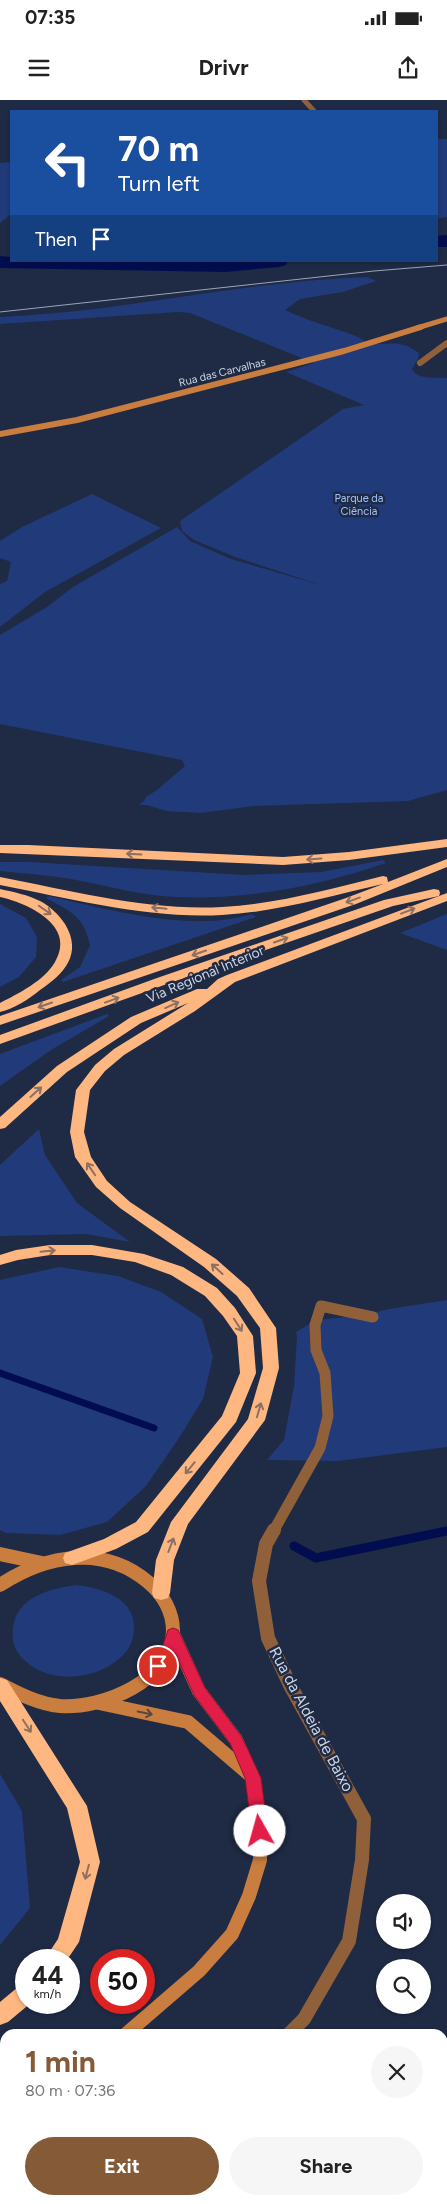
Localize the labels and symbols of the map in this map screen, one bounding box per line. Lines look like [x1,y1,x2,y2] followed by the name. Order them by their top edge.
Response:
[177,355,267,390] street label: Rua das Carvalhas
[335,492,383,518] park label: Parque da Ciência
[126,850,142,859] one-way arrow
[306,854,322,863] one-way arrow
[345,896,361,905] one-way arrow
[151,904,167,913] one-way arrow
[38,905,52,915] one-way arrow
[400,906,415,915] one-way arrow
[273,935,289,944] one-way arrow
[144,942,267,1007] street label: Via Regional Interior
[192,949,207,958] one-way arrow
[103,994,119,1004] one-way arrow
[164,999,179,1009] one-way arrow
[38,1001,54,1011] one-way arrow
[30,1086,43,1098] one-way arrow
[86,1162,96,1176] one-way arrow
[39,1246,55,1255] one-way arrow
[211,1263,224,1275] one-way arrow
[233,1318,243,1332] one-way arrow
[255,1403,265,1419] one-way arrow
[184,1461,195,1474] one-way arrow
[167,1538,176,1554] one-way arrow
[265,1644,358,1795] street label: Rua da Aldeia de Baixo
[137,1645,179,1687] pin
[137,1709,153,1718] one-way arrow
[21,1719,32,1733] one-way arrow
[233,1804,285,1856] position arrow
[82,1864,91,1880] one-way arrow
[90,1949,155,2014] speed limit sign: 50

